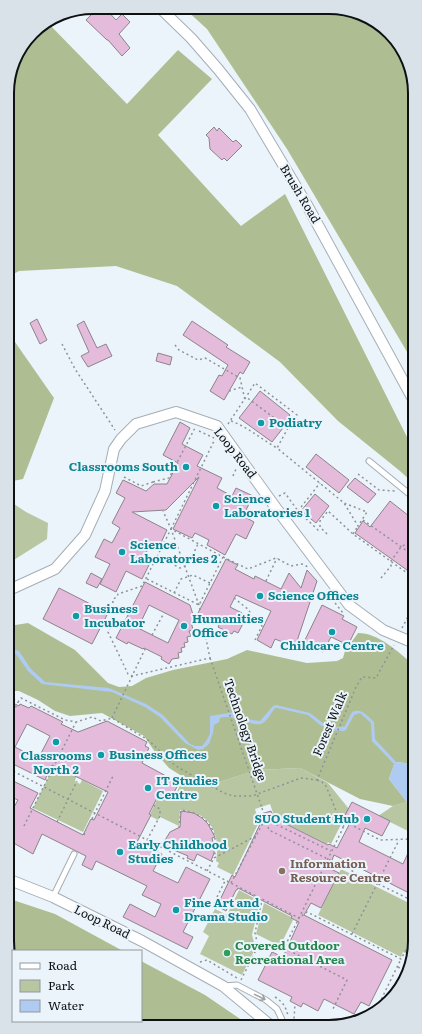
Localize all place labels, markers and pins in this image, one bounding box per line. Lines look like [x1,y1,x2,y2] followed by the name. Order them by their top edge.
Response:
[269,413,323,431] place label: Podiatry
[256,418,266,428] marker: Podiatry
[69,457,178,475] place label: Classrooms South
[181,462,191,472] marker: Classrooms South
[224,489,310,521] place label: Science Laboratories 1
[211,501,221,511] marker: Science Laboratories 1
[130,535,218,567] place label: Science Laboratories 2
[117,547,127,557] marker: Science Laboratories 2
[268,586,359,604] place label: Science Offices
[255,591,265,601] marker: Science Offices
[84,599,146,631] place label: Business Incubator
[192,609,263,641] place label: Humanities Office
[71,611,81,621] marker: Business Incubator
[179,621,189,631] marker: Humanities Office
[327,627,337,637] marker: Childcare Centre
[280,636,384,654] place label: Childcare Centre
[51,737,61,747] marker: Classrooms North 2
[109,745,207,763] place label: Business Offices
[21,746,91,778] place label: Classrooms North 2
[96,750,106,760] marker: Business Offices
[156,771,218,803] place label: IT Studies Centre
[143,783,153,793] marker: IT Studies Centre
[254,809,359,827] place label: SUO Student Hub
[362,814,372,824] marker: SUO Student Hub
[128,835,227,867] place label: Early Childhood Studies
[115,847,125,857] marker: Early Childhood Studies
[290,854,390,886] place label: Information Resource Centre
[277,866,287,876] marker: Information Resource Centre
[184,893,269,925] place label: Fine Art and Drama Studio
[171,905,181,915] marker: Fine Art and Drama Studio
[235,936,345,968] place label: Covered Outdoor Recreational Area
[222,948,232,958] marker: Covered Outdoor Recreational Area

